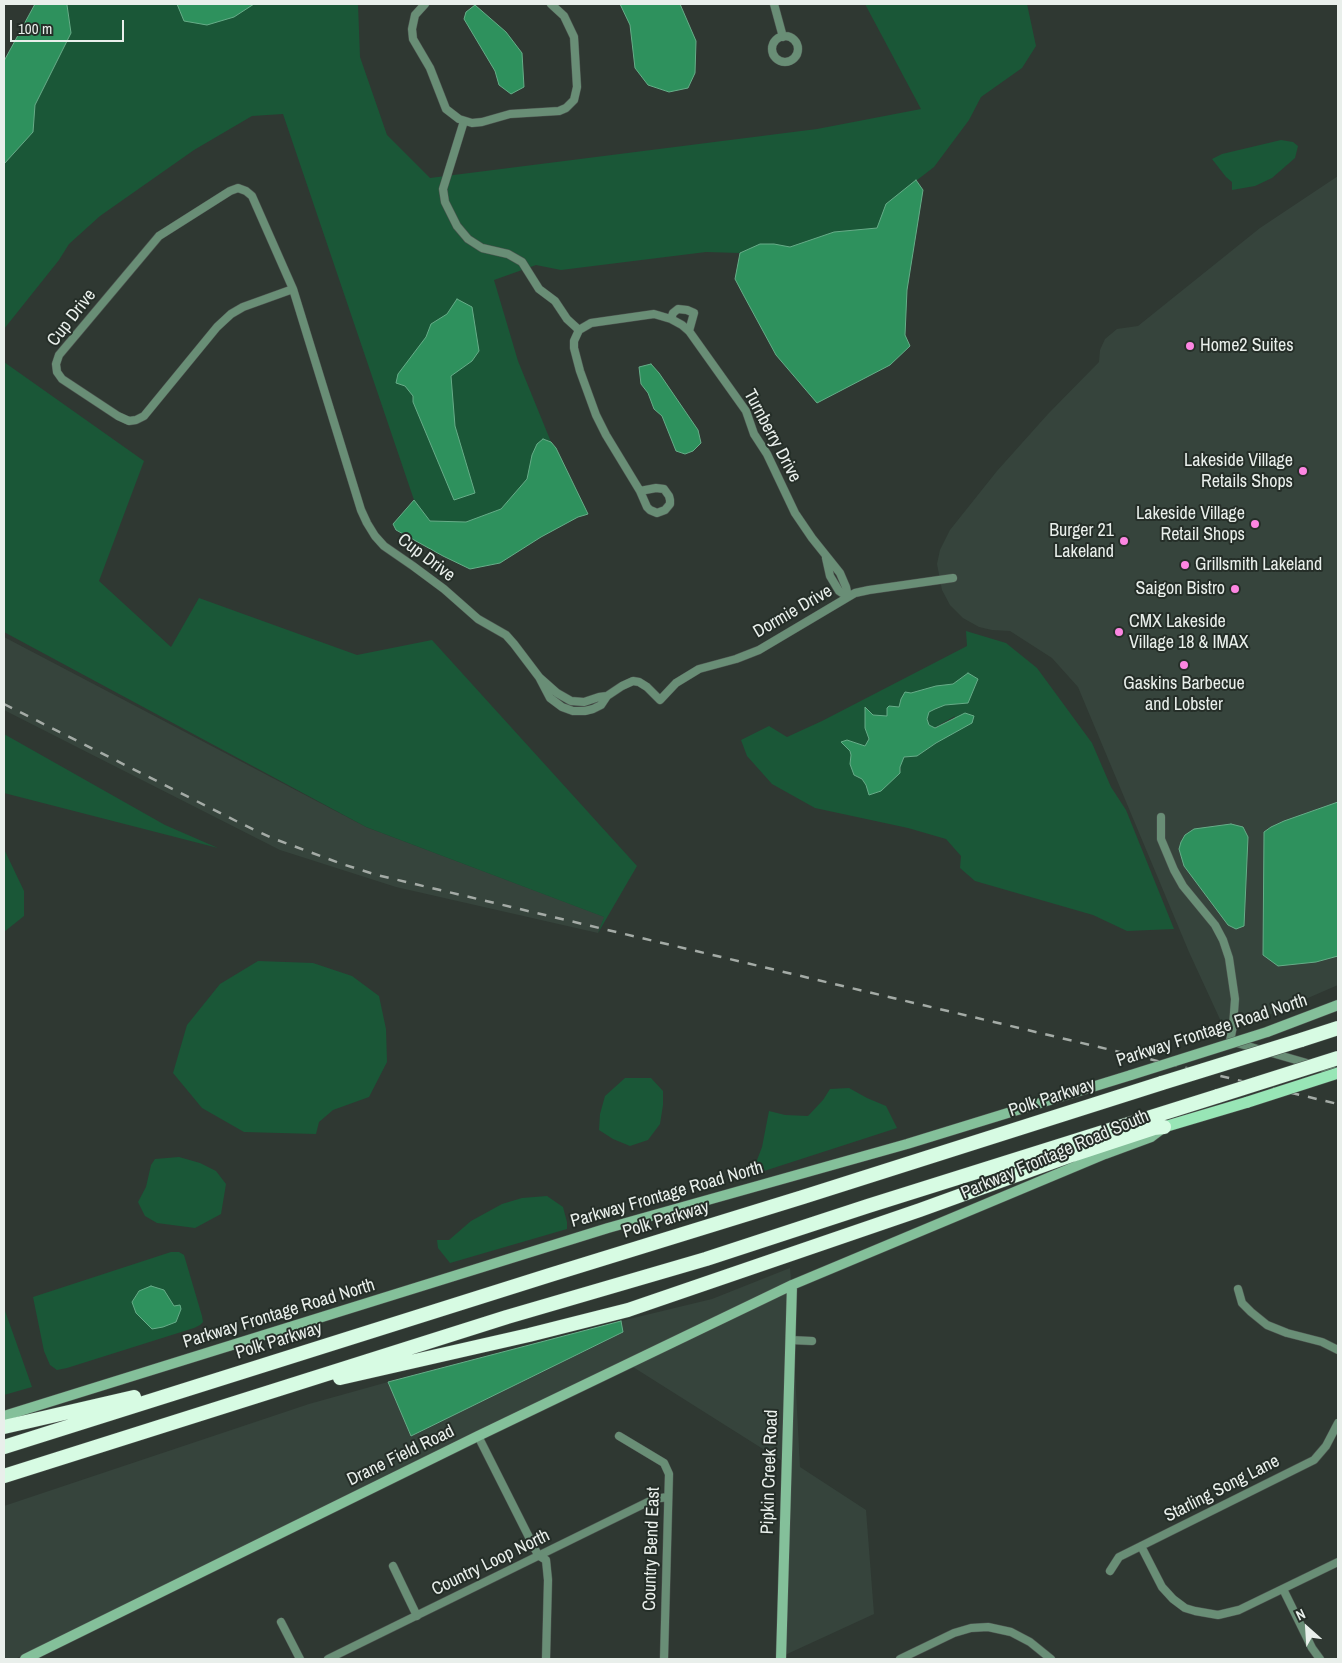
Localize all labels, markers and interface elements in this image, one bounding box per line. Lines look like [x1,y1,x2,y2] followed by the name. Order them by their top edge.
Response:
[12,10,126,42] scale bar
[18,18,52,39] text: 100 m
[43,285,101,351] street label: Cup Drive
[1200,335,1294,357] place label: Home2 Suites
[1184,340,1196,352] marker: Home2 Suites
[739,386,805,486] street label: Turnberry Drive
[1184,450,1293,492] place label: Lakeside Village Retails Shops
[1297,465,1309,477] marker: Lakeside Village Retails Shops
[1136,503,1245,546] place label: Lakeside Village Retail Shops
[1249,518,1261,530] marker: Lakeside Village Retail Shops
[1049,520,1114,562] place label: Burger 21 Lakeland
[393,529,459,587] street label: Cup Drive
[1118,535,1130,547] marker: Burger 21 Lakeland
[1195,554,1322,576] place label: Grillsmith Lakeland
[1179,559,1191,571] marker: Grillsmith Lakeland
[1136,578,1225,600] place label: Saigon Bistro
[750,581,836,643] street label: Dormie Drive
[1229,583,1241,595] marker: Saigon Bistro
[1129,611,1249,654] place label: CMX Lakeside Village 18 & IMAX
[1113,626,1125,638] marker: CMX Lakeside Village 18 & IMAX
[1178,659,1190,671] marker: Gaskins Barbecue and Lobster
[1123,673,1245,716] place label: Gaskins Barbecue and Lobster
[1114,990,1310,1072] street label: Parkway Frontage Road North
[1006,1074,1098,1122] street label: Polk Parkway
[958,1106,1152,1204] street label: Parkway Frontage Road South
[568,1157,766,1233] street label: Parkway Frontage Road North
[620,1197,712,1243] street label: Polk Parkway
[181,1275,377,1353] street label: Parkway Frontage Road North
[233,1318,325,1364] street label: Polk Parkway
[757,1409,783,1535] street label: Pipkin Creek Road
[344,1421,458,1491] street label: Drane Field Road
[1161,1451,1283,1527] street label: Starling Song Lane
[639,1487,665,1611] street label: Country Bend East
[428,1525,554,1601] street label: Country Loop North
[1282,1603,1332,1653] north arrow
[1293,1605,1308,1624] text: N

